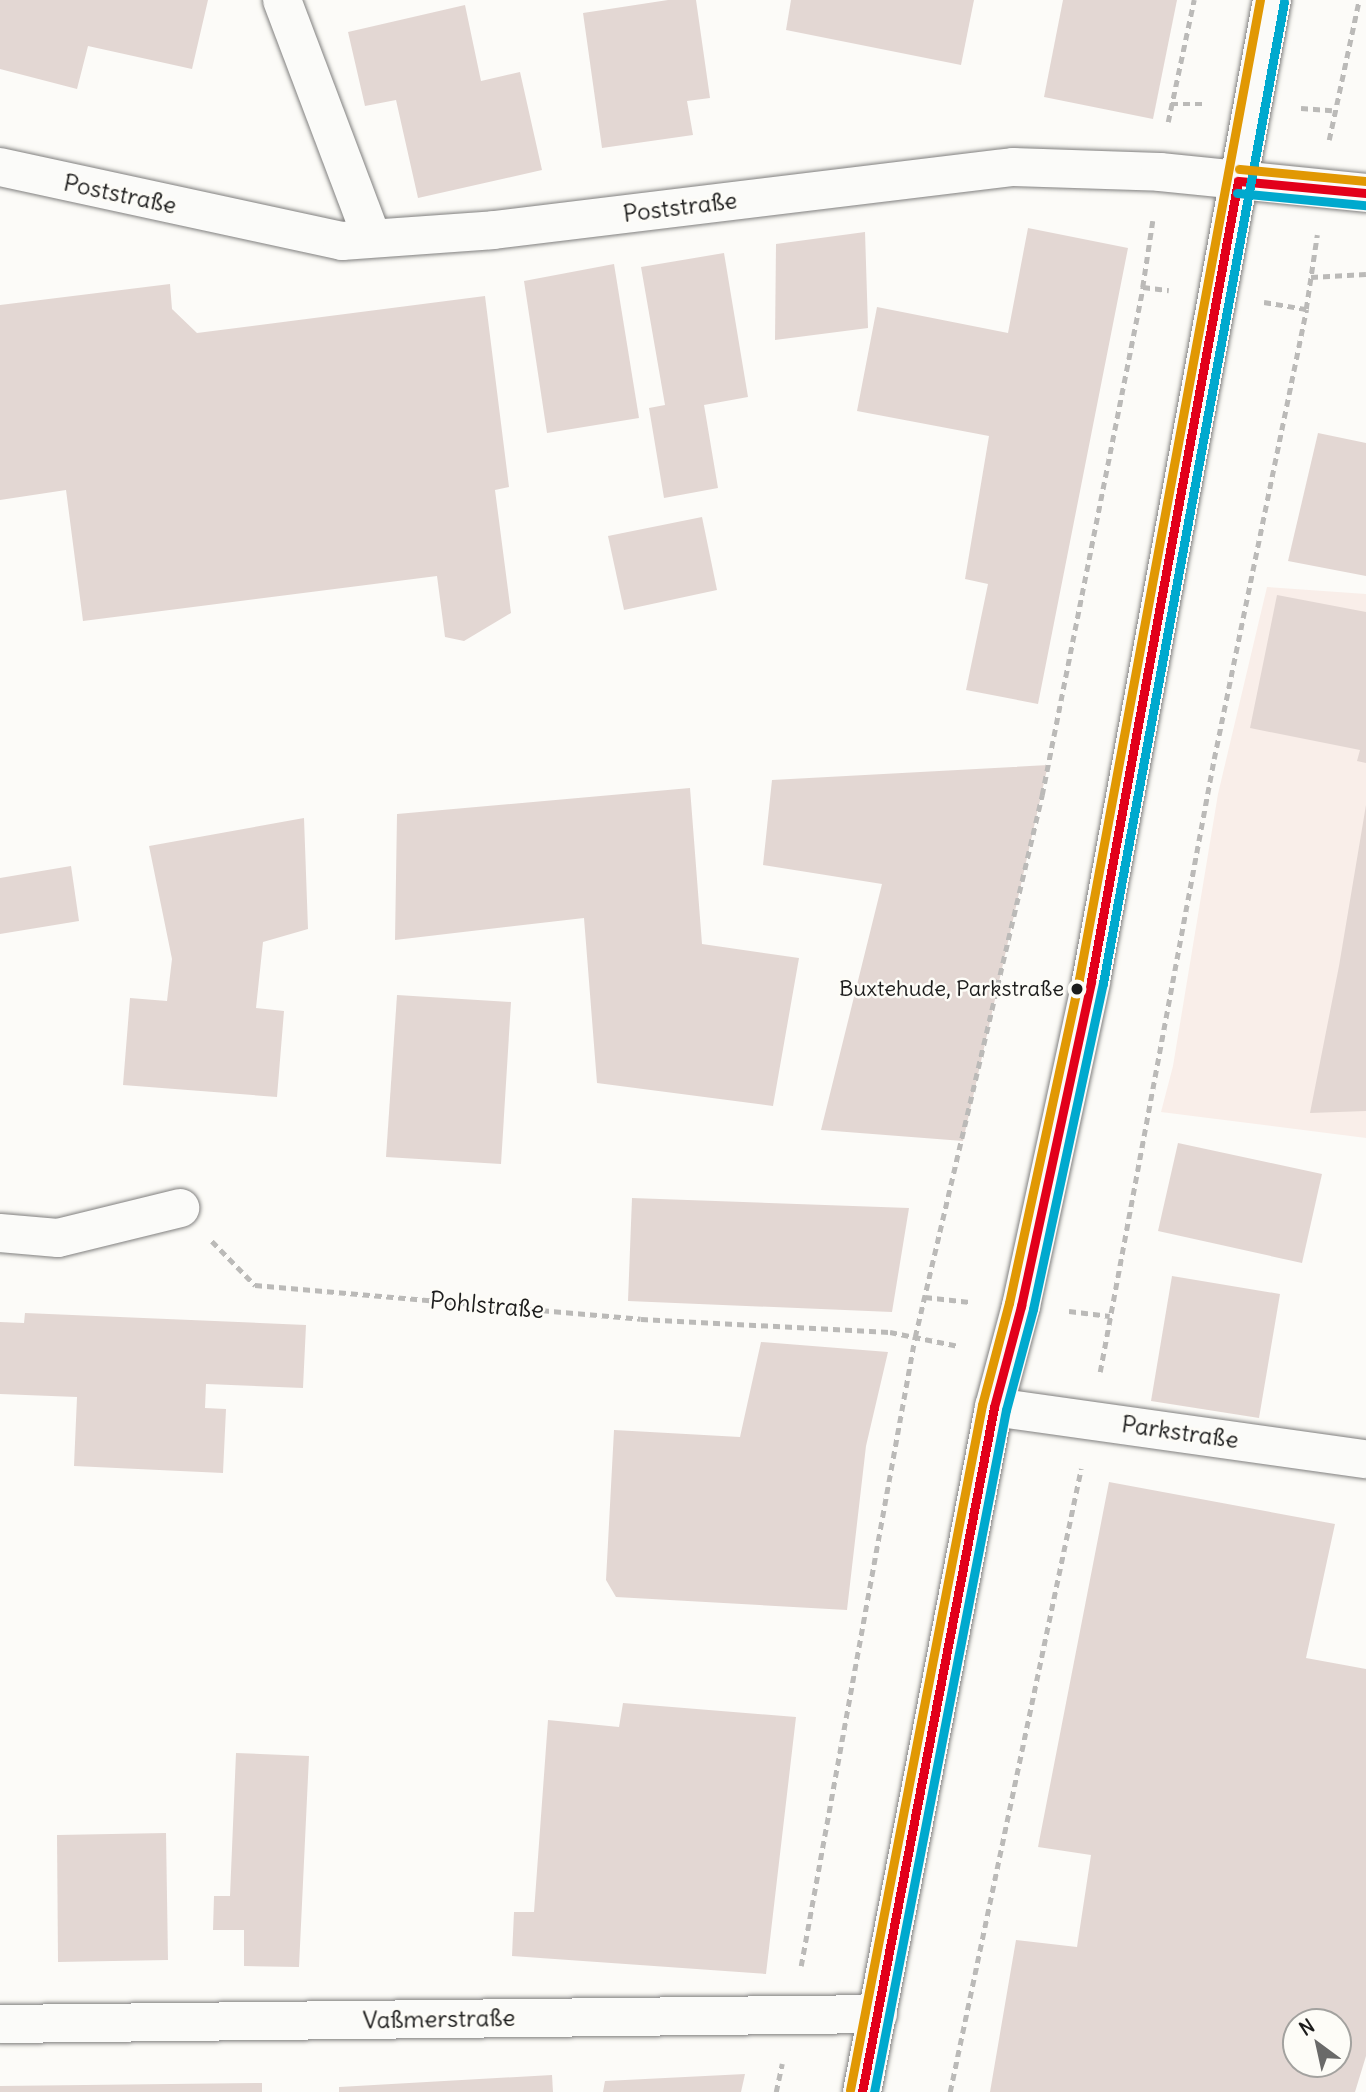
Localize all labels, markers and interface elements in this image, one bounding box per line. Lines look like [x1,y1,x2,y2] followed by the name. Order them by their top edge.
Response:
[61,168,179,220] street label: Poststraße
[621,186,739,228] street label: Poststraße
[839,976,1064,1002] place label: Buxtehude, Parkstraße
[1070,982,1084,996] marker: Buxtehude, Parkstraße
[429,1286,545,1324] street label: Pohlstraße
[1120,1410,1240,1454] street label: Parkstraße
[362,2003,516,2035] street label: Vaßmerstraße
[1282,2008,1352,2078] north arrow
[1295,2013,1319,2041] text: N

